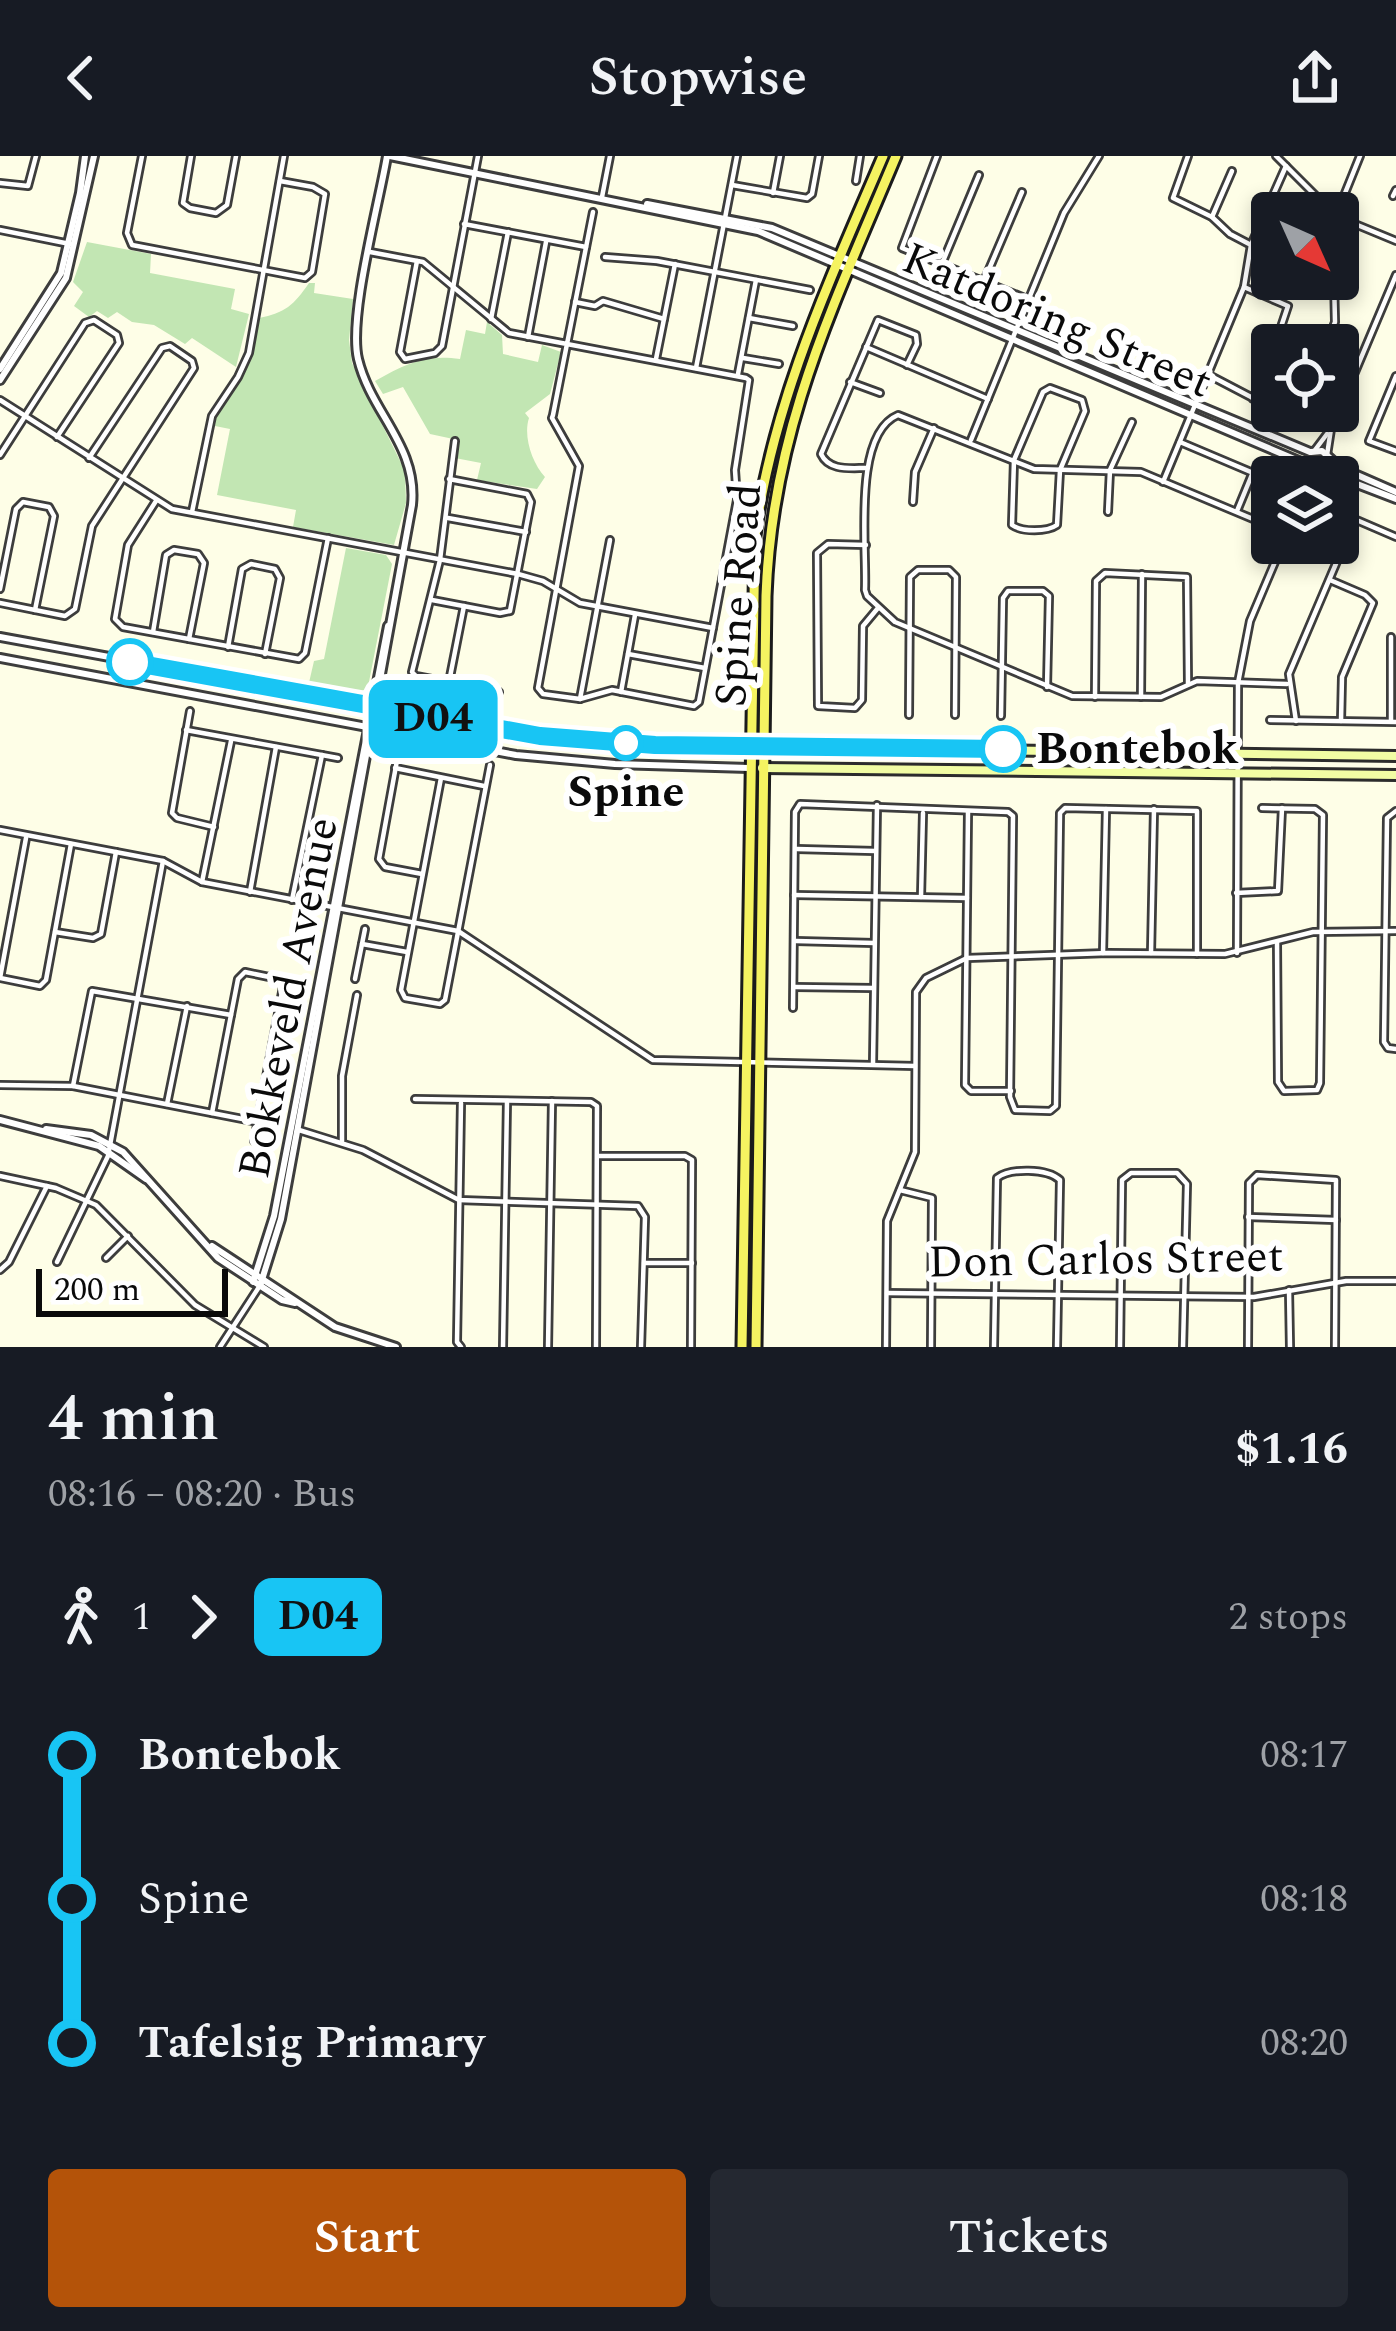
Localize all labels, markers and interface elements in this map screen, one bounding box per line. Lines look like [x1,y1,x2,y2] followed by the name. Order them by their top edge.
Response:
[589,37,807,119] text: Stopwise
[48,45,114,111] icon: back
[1282,45,1348,111] icon: share
[1251,192,1359,300] north arrow
[1251,192,1359,564] map controls
[891,225,1223,417] street label: Katdoring Street
[1251,324,1359,432] button: locate
[1251,456,1359,564] button: layers
[697,481,781,709] street label: Spine Road
[108,640,152,684] unlabelled marker
[364,680,502,758] line badge: D04
[393,687,473,750] text: D04
[1036,715,1239,784] place label: Bontebok
[610,727,642,759] marker: Spine
[981,727,1025,771] marker: Bontebok
[567,758,685,827] place label: Spine
[220,811,358,1185] street label: Bokkeveld Avenue
[928,1222,1284,1298] street label: Don Carlos Street
[36,1263,228,1316] scale bar
[54,1265,140,1315] text: 200 m
[48,1369,219,1470] text: 4 min
[1235,1415,1348,1484] text: $1.16
[48,1465,356,1524] text: 08:16 – 08:20 · Bus
[48,1584,114,1650] icon: walk
[170,1584,236,1650] icon: forward
[278,1585,358,1648] text: D04
[132,1588,152,1647] text: 1
[1228,1588,1348,1647] text: 2 stops
[138,1721,341,1790] text: Bontebok
[1260,1726,1348,1785] text: 08:17
[138,1865,249,1934] text: Spine
[1260,1870,1348,1929] text: 08:18
[138,2009,484,2078] text: Tafelsig Primary
[1260,2014,1348,2073] text: 08:20
[48,2169,686,2307] button: Start
[710,2169,1348,2307] button: Tickets

